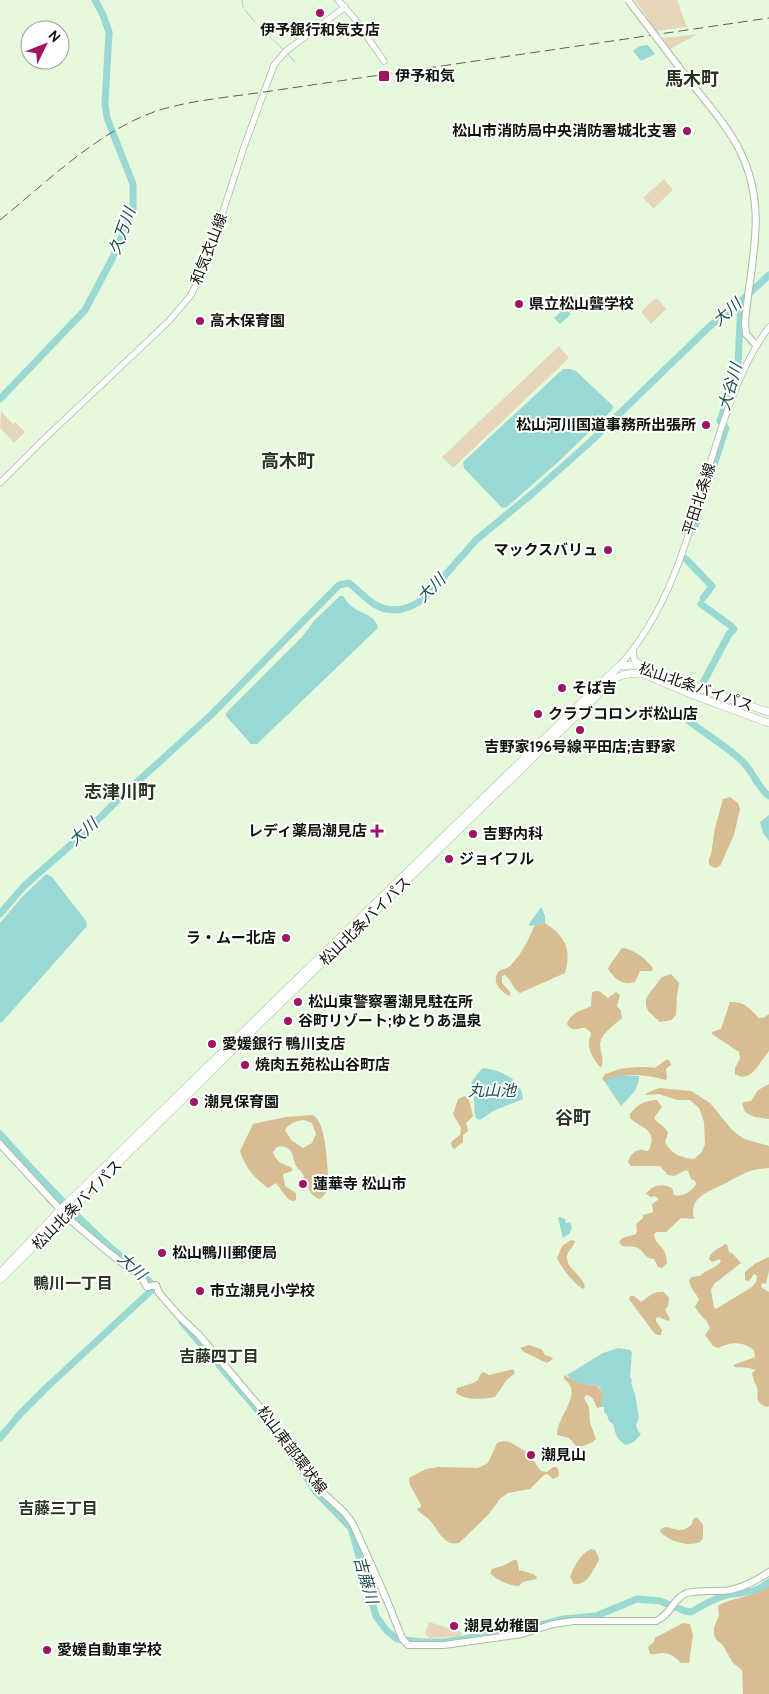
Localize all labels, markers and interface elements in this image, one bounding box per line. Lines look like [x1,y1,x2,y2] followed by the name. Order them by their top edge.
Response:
[314,7,326,19] marker: 伊予銀行和気支店
[20,20,70,70] north arrow
[260,21,380,39] place label: 伊予銀行和気支店
[45,26,64,46] text: N
[395,67,455,85] place label: 伊予和気
[665,68,719,90] district label: 馬木町
[377,69,391,83] marker: 伊予和気
[452,122,677,140] place label: 松山市消防局中央消防署城北支署
[681,125,693,137] marker: 松山市消防局中央消防署城北支署
[105,203,140,257] water label: 久万川
[187,211,231,287] street label: 和気衣山線
[709,293,747,330] water label: 大川
[529,295,634,313] place label: 県立松山聾学校
[513,298,525,310] marker: 県立松山聾学校
[210,312,285,330] place label: 高木保育園
[194,315,206,327] marker: 高木保育園
[714,359,746,413] water label: 大谷川
[516,416,696,434] place label: 松山河川国道事務所出張所
[700,419,712,431] marker: 松山河川国道事務所出張所
[261,450,315,472] district label: 高木町
[679,461,719,537] street label: 平田北条線
[493,541,598,559] place label: マックスバリュ
[602,544,614,556] marker: マックスバリュ
[413,569,450,606] water label: 大川
[636,659,756,715] street label: 松山北条バイパス
[572,679,617,697] place label: そば吉
[556,682,568,694] marker: そば吉
[548,705,698,723] place label: クラブコロンボ松山店
[532,708,544,720] marker: クラブコロンボ松山店
[574,724,586,736] marker: 吉野家196号線平田店;吉野家
[485,738,675,756] place label: 吉野家196号線平田店;吉野家
[84,781,156,803] district label: 志津川町
[65,813,103,850] water label: 大川
[248,822,367,840] place label: レディ薬局潮見店
[371,825,383,837] marker: レディ薬局潮見店
[483,825,543,843] place label: 吉野内科
[467,828,479,840] marker: 吉野内科
[459,850,534,868] place label: ジョイフル
[443,853,455,865] marker: ジョイフル
[316,873,414,969] street label: 松山北条バイパス
[186,929,276,947] place label: ラ・ムー北店
[280,932,292,944] marker: ラ・ムー北店
[308,993,473,1011] place label: 松山東警察署潮見駐在所
[292,996,304,1008] marker: 松山東警察署潮見駐在所
[298,1012,481,1030] place label: 谷町リゾート;ゆとりあ温泉
[282,1015,294,1027] marker: 谷町リゾート;ゆとりあ温泉
[222,1035,345,1053] place label: 愛媛銀行 鴨川支店
[206,1038,218,1050] marker: 愛媛銀行 鴨川支店
[255,1056,390,1074] place label: 焼肉五苑松山谷町店
[239,1059,251,1071] marker: 焼肉五苑松山谷町店
[468,1081,518,1100] water label: 丸山池
[204,1093,279,1111] place label: 潮見保育園
[188,1096,200,1108] marker: 潮見保育園
[555,1107,591,1129] district label: 谷町
[28,1156,126,1254] street label: 松山北条バイパス
[313,1175,406,1193] place label: 蓮華寺 松山市
[297,1178,309,1190] marker: 蓮華寺 松山市
[172,1244,277,1262] place label: 松山鴨川郵便局
[156,1247,168,1259] marker: 松山鴨川郵便局
[114,1248,152,1285] water label: 大川
[33,1274,113,1293] district label: 鴨川一丁目
[210,1282,315,1300] place label: 市立潮見小学校
[194,1285,206,1297] marker: 市立潮見小学校
[179,1347,259,1366] district label: 吉藤四丁目
[253,1403,331,1497] street label: 松山東部環状線
[541,1446,586,1464] place label: 潮見山
[525,1449,537,1461] marker: 潮見山
[18,1499,98,1518] district label: 吉藤三丁目
[350,1554,382,1608] water label: 吉藤川
[464,1617,539,1635] place label: 潮見幼稚園
[448,1620,460,1632] marker: 潮見幼稚園
[57,1641,162,1659] place label: 愛媛自動車学校
[41,1644,53,1656] marker: 愛媛自動車学校

